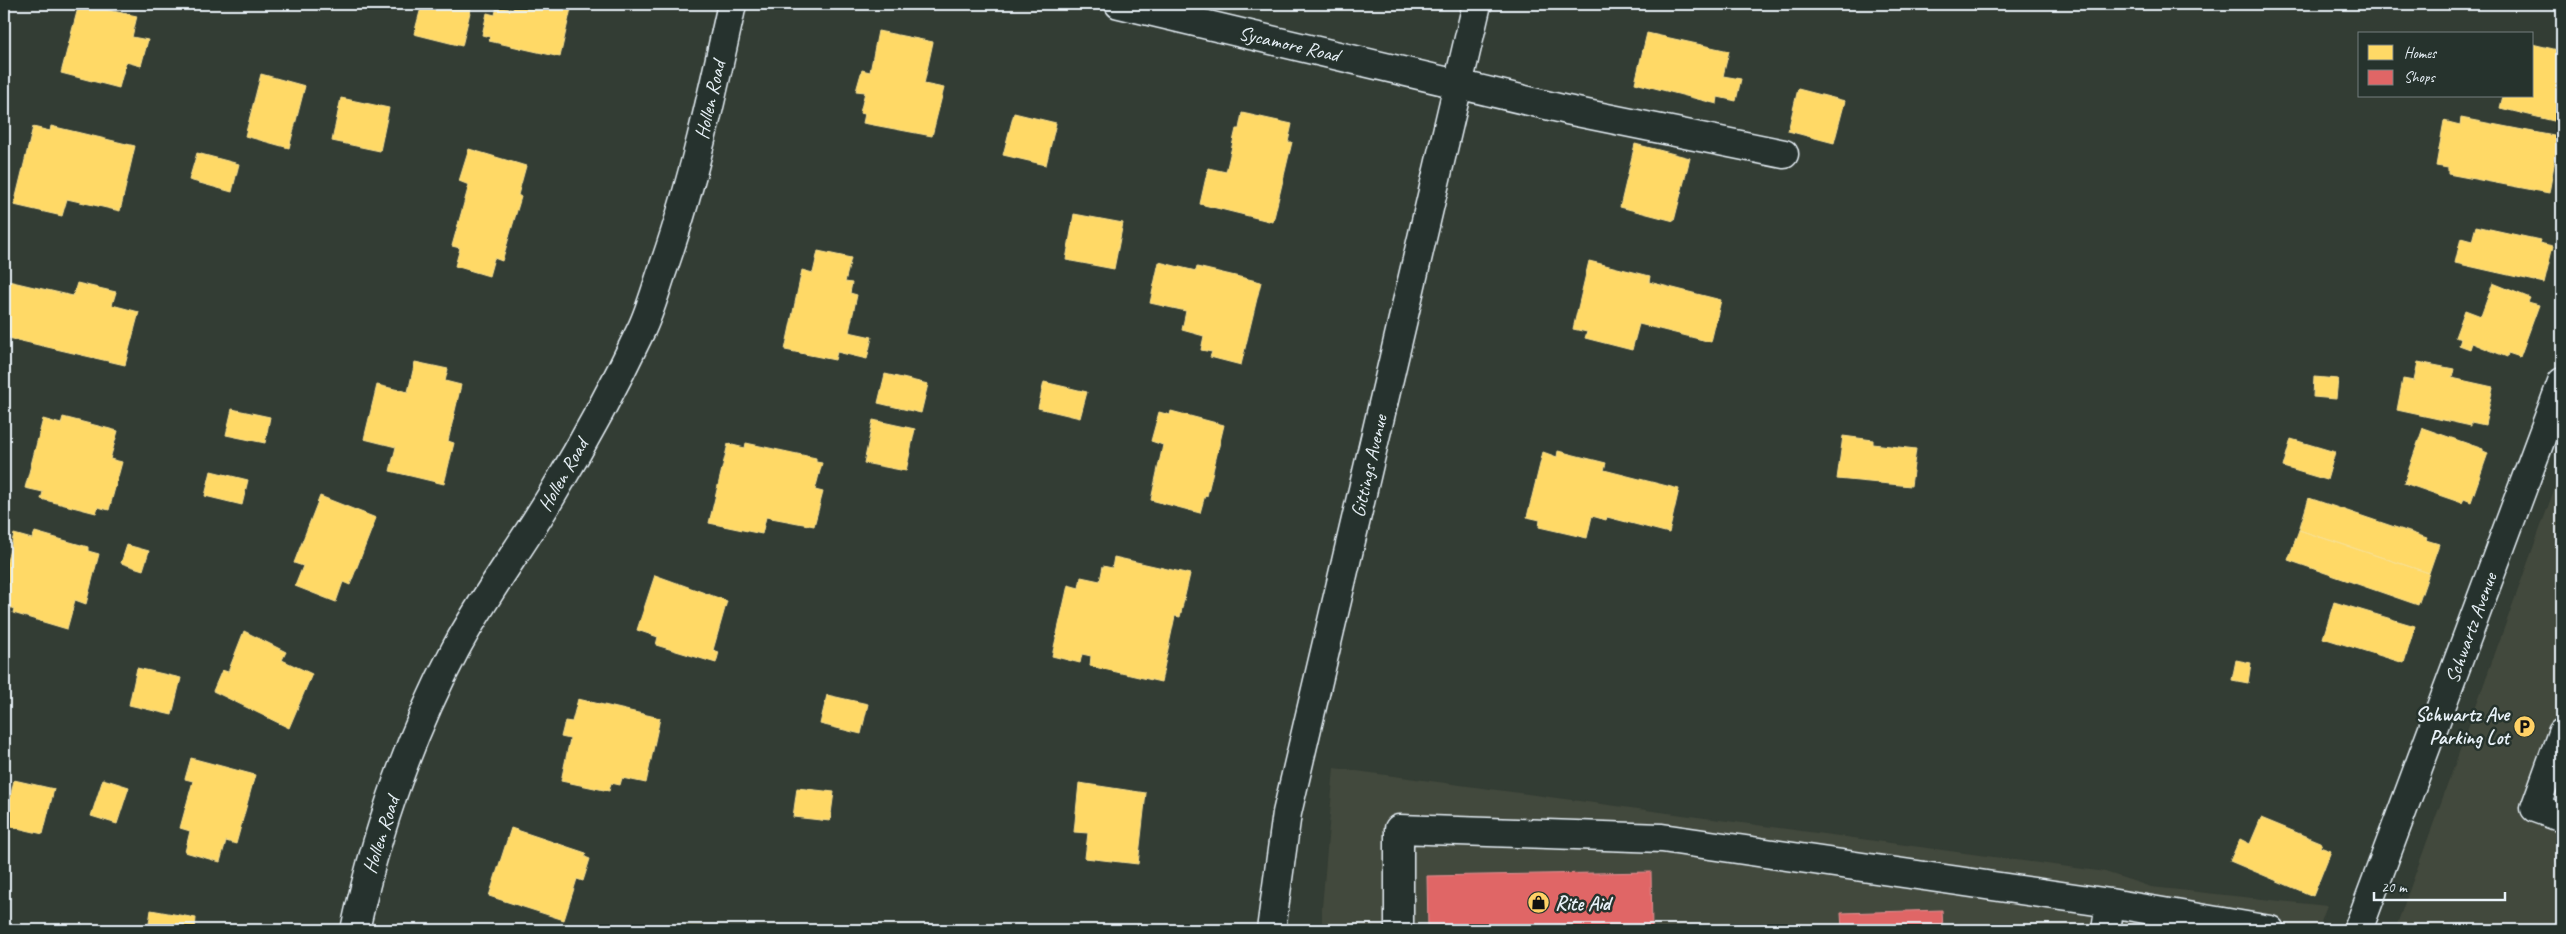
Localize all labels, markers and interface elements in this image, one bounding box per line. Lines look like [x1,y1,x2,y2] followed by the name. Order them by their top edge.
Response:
[1236,20,1345,68] street label: Sycamore Road
[2358,32,2534,98] legend
[2404,44,2438,63] text: Homes
[689,55,732,142] street label: Hollen Road
[2404,68,2437,87] text: Shops
[1345,411,1393,520] street label: Gittings Avenue
[532,432,595,516] street label: Hollen Road
[2440,568,2503,687] street label: Schwartz Avenue
[2415,702,2511,750] place label: Schwartz Ave Parking Lot
[2513,714,2537,738] parking icon: Schwartz Ave Parking Lot
[357,790,406,877] street label: Hollen Road
[2374,869,2505,901] scale bar
[2381,878,2408,897] text: 20 m
[1527,891,1551,915] shop icon: Rite Aid
[1555,891,1614,916] place label: Rite Aid

